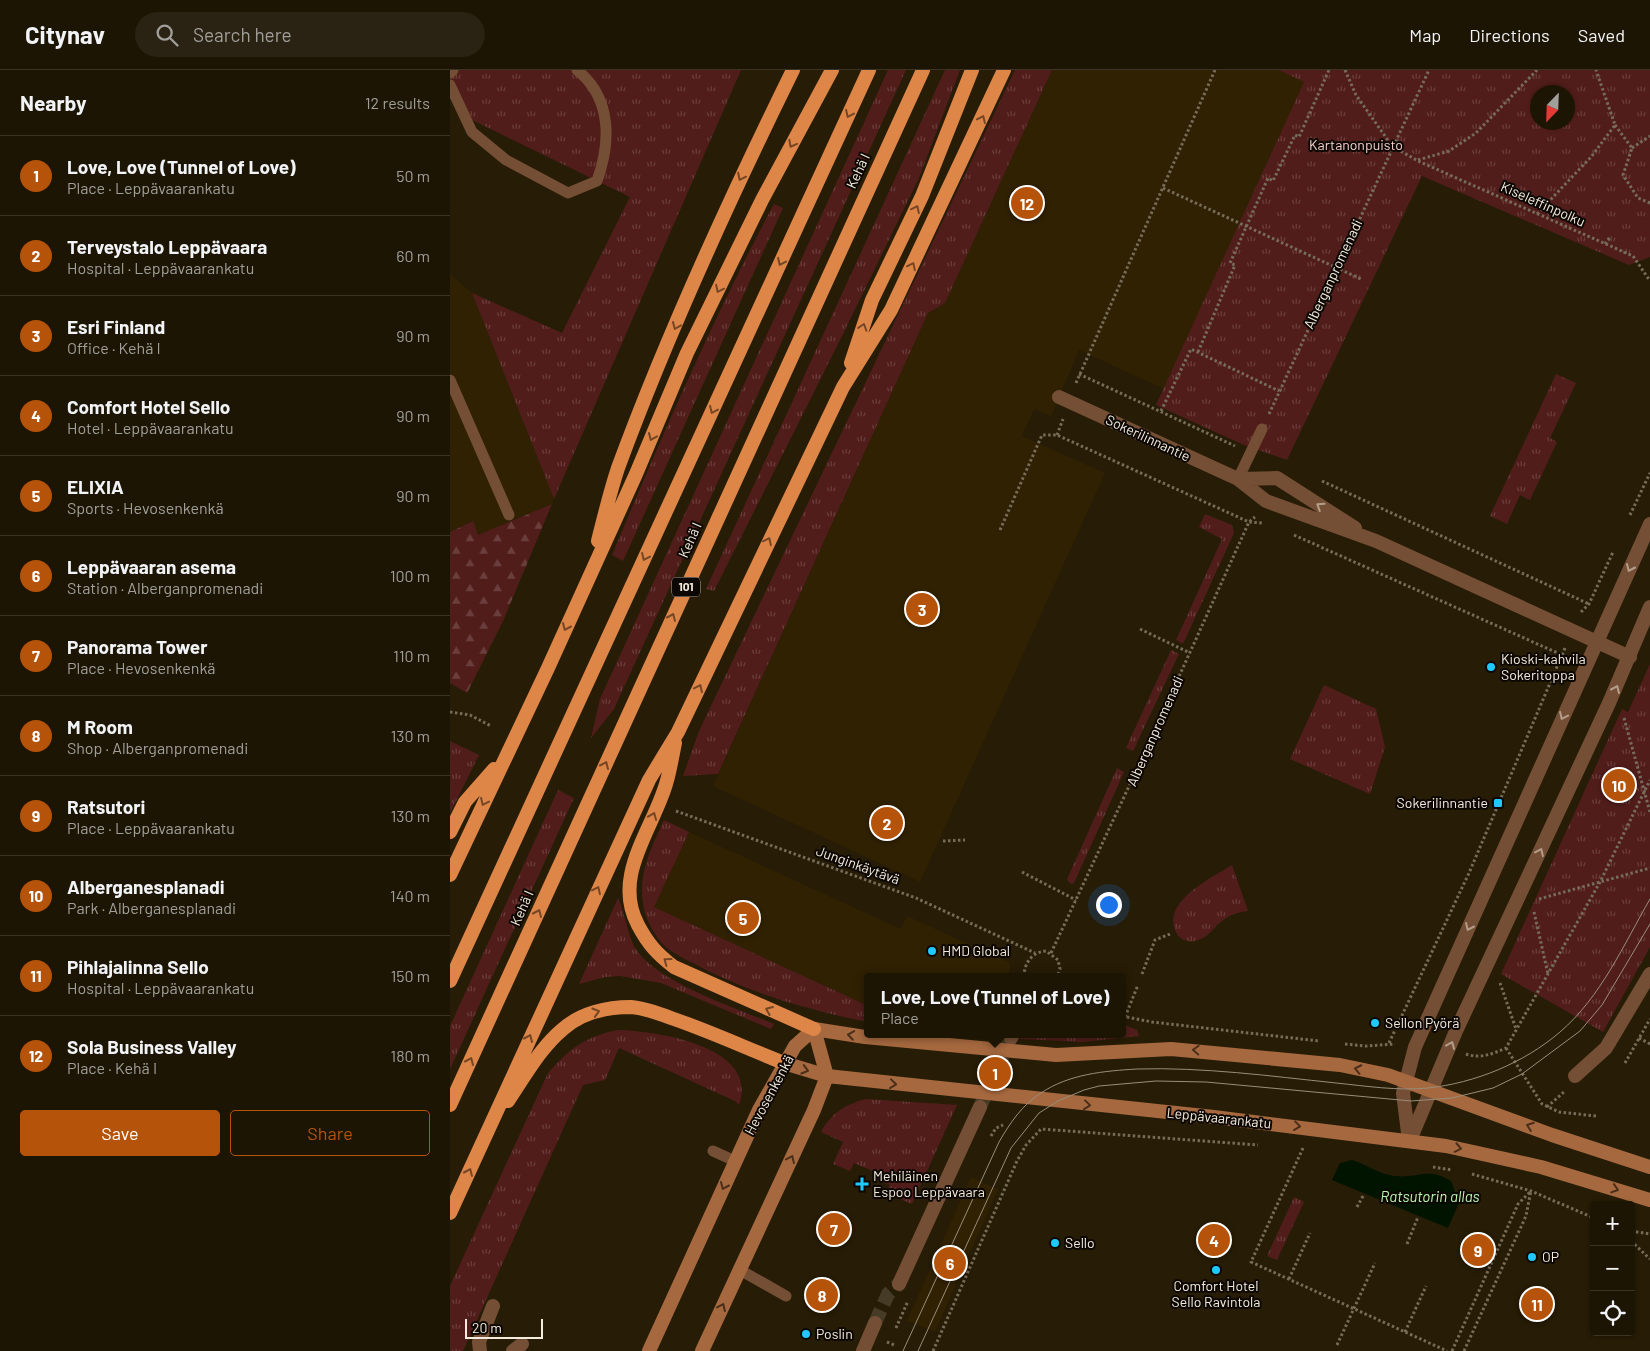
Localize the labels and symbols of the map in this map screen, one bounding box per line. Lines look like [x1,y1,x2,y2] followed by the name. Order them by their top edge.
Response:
[1530,85,1575,130] north arrow
[844,109,855,118] one-way arrow
[975,115,986,124] one-way arrow
[1309,136,1403,153] park label: Kartanonpuisto
[789,138,799,147] one-way arrow
[842,150,873,191] street label: Kehä I
[737,171,747,180] one-way arrow
[1498,177,1588,230] street label: Kiseleffinpolku
[1011,184,1043,222] pin: 12
[909,205,920,214] one-way arrow
[1300,216,1365,331] street label: Alberganpromenadi
[777,257,787,266] one-way arrow
[905,262,916,271] one-way arrow
[715,284,725,293] one-way arrow
[672,321,682,330] one-way arrow
[857,324,867,332] one-way arrow
[709,405,720,414] one-way arrow
[1103,411,1193,465] street label: Sokerilinnantie
[648,432,658,441] one-way arrow
[1317,502,1326,512] one-way arrow
[674,519,705,560] street label: Kehä I
[762,537,772,546] one-way arrow
[642,552,652,561] one-way arrow
[1626,563,1637,572] one-way arrow
[672,578,700,596] road number: 101
[906,590,938,628] pin: 3
[666,613,677,622] one-way arrow
[562,622,573,631] one-way arrow
[1501,650,1586,683] place label: Kioski-kahvila Sokeritoppa
[1485,661,1497,673] marker: Kioski-kahvila Sokeritoppa
[1123,673,1187,789] street label: Alberganpromenadi
[692,684,703,693] one-way arrow
[1609,685,1620,694] one-way arrow
[1560,711,1570,720] one-way arrow
[599,761,609,770] one-way arrow
[1603,766,1635,804] pin: 10
[1397,794,1488,811] place label: Sokerilinnantie
[481,796,491,805] one-way arrow
[1492,797,1504,809] marker: Sokerilinnantie
[871,804,903,842] pin: 2
[647,812,657,821] one-way arrow
[814,842,902,888] street label: Junginkäytävä
[1534,848,1544,857] one-way arrow
[591,886,601,895] one-way arrow
[506,887,537,928] street label: Kehä I
[1096,892,1122,918] your location
[727,899,759,937] pin: 5
[531,909,542,918] one-way arrow
[1464,922,1475,931] one-way arrow
[942,942,1010,959] place label: HMD Global
[926,945,938,957] marker: HMD Global
[663,958,672,968] one-way arrow
[765,1006,774,1016] one-way arrow
[591,1007,600,1017] one-way arrow
[1385,1014,1459,1031] place label: Sellon Pyörä
[1369,1017,1381,1029] marker: Sellon Pyörä
[847,1030,856,1040] one-way arrow
[523,1034,534,1043] one-way arrow
[1444,1041,1455,1050] one-way arrow
[1192,1045,1200,1055] one-way arrow
[740,1052,797,1138] street label: Hevosenkenkä
[979,1054,1011,1092] pin: 1
[464,1057,475,1066] one-way arrow
[801,1064,809,1074] one-way arrow
[1353,1064,1362,1075] one-way arrow
[889,1078,897,1089] one-way arrow
[1083,1099,1091,1110] one-way arrow
[1166,1104,1272,1131] street label: Leppävaarankatu
[1293,1120,1301,1131] one-way arrow
[1526,1122,1534,1132] one-way arrow
[1453,1142,1462,1153] one-way arrow
[785,1155,795,1164] one-way arrow
[873,1167,985,1200] place label: Mehiläinen Espoo Leppävaara
[462,1168,473,1177] one-way arrow
[855,1177,869,1191] marker: Mehiläinen Espoo Leppävaara
[720,1181,731,1190] one-way arrow
[1610,1183,1618,1193] one-way arrow
[1380,1187,1480,1205] water label: Ratsutorin allas
[818,1210,850,1248] pin: 7
[1198,1221,1230,1259] pin: 4
[1462,1231,1494,1269] pin: 9
[1065,1234,1095,1251] place label: Sello
[1049,1237,1061,1249] marker: Sello
[934,1244,966,1282] pin: 6
[1542,1248,1559,1265] place label: OP
[1526,1251,1538,1263] marker: OP
[1210,1264,1222,1276] marker: Comfort Hotel Sello Ravintola
[806,1276,838,1314] pin: 8
[1172,1277,1260,1310] place label: Comfort Hotel Sello Ravintola
[1521,1285,1553,1323] pin: 11
[716,1303,727,1312] one-way arrow
[465,1316,542,1339] scale bar
[816,1325,853,1342] place label: Poslin
[800,1328,812,1340] marker: Poslin

